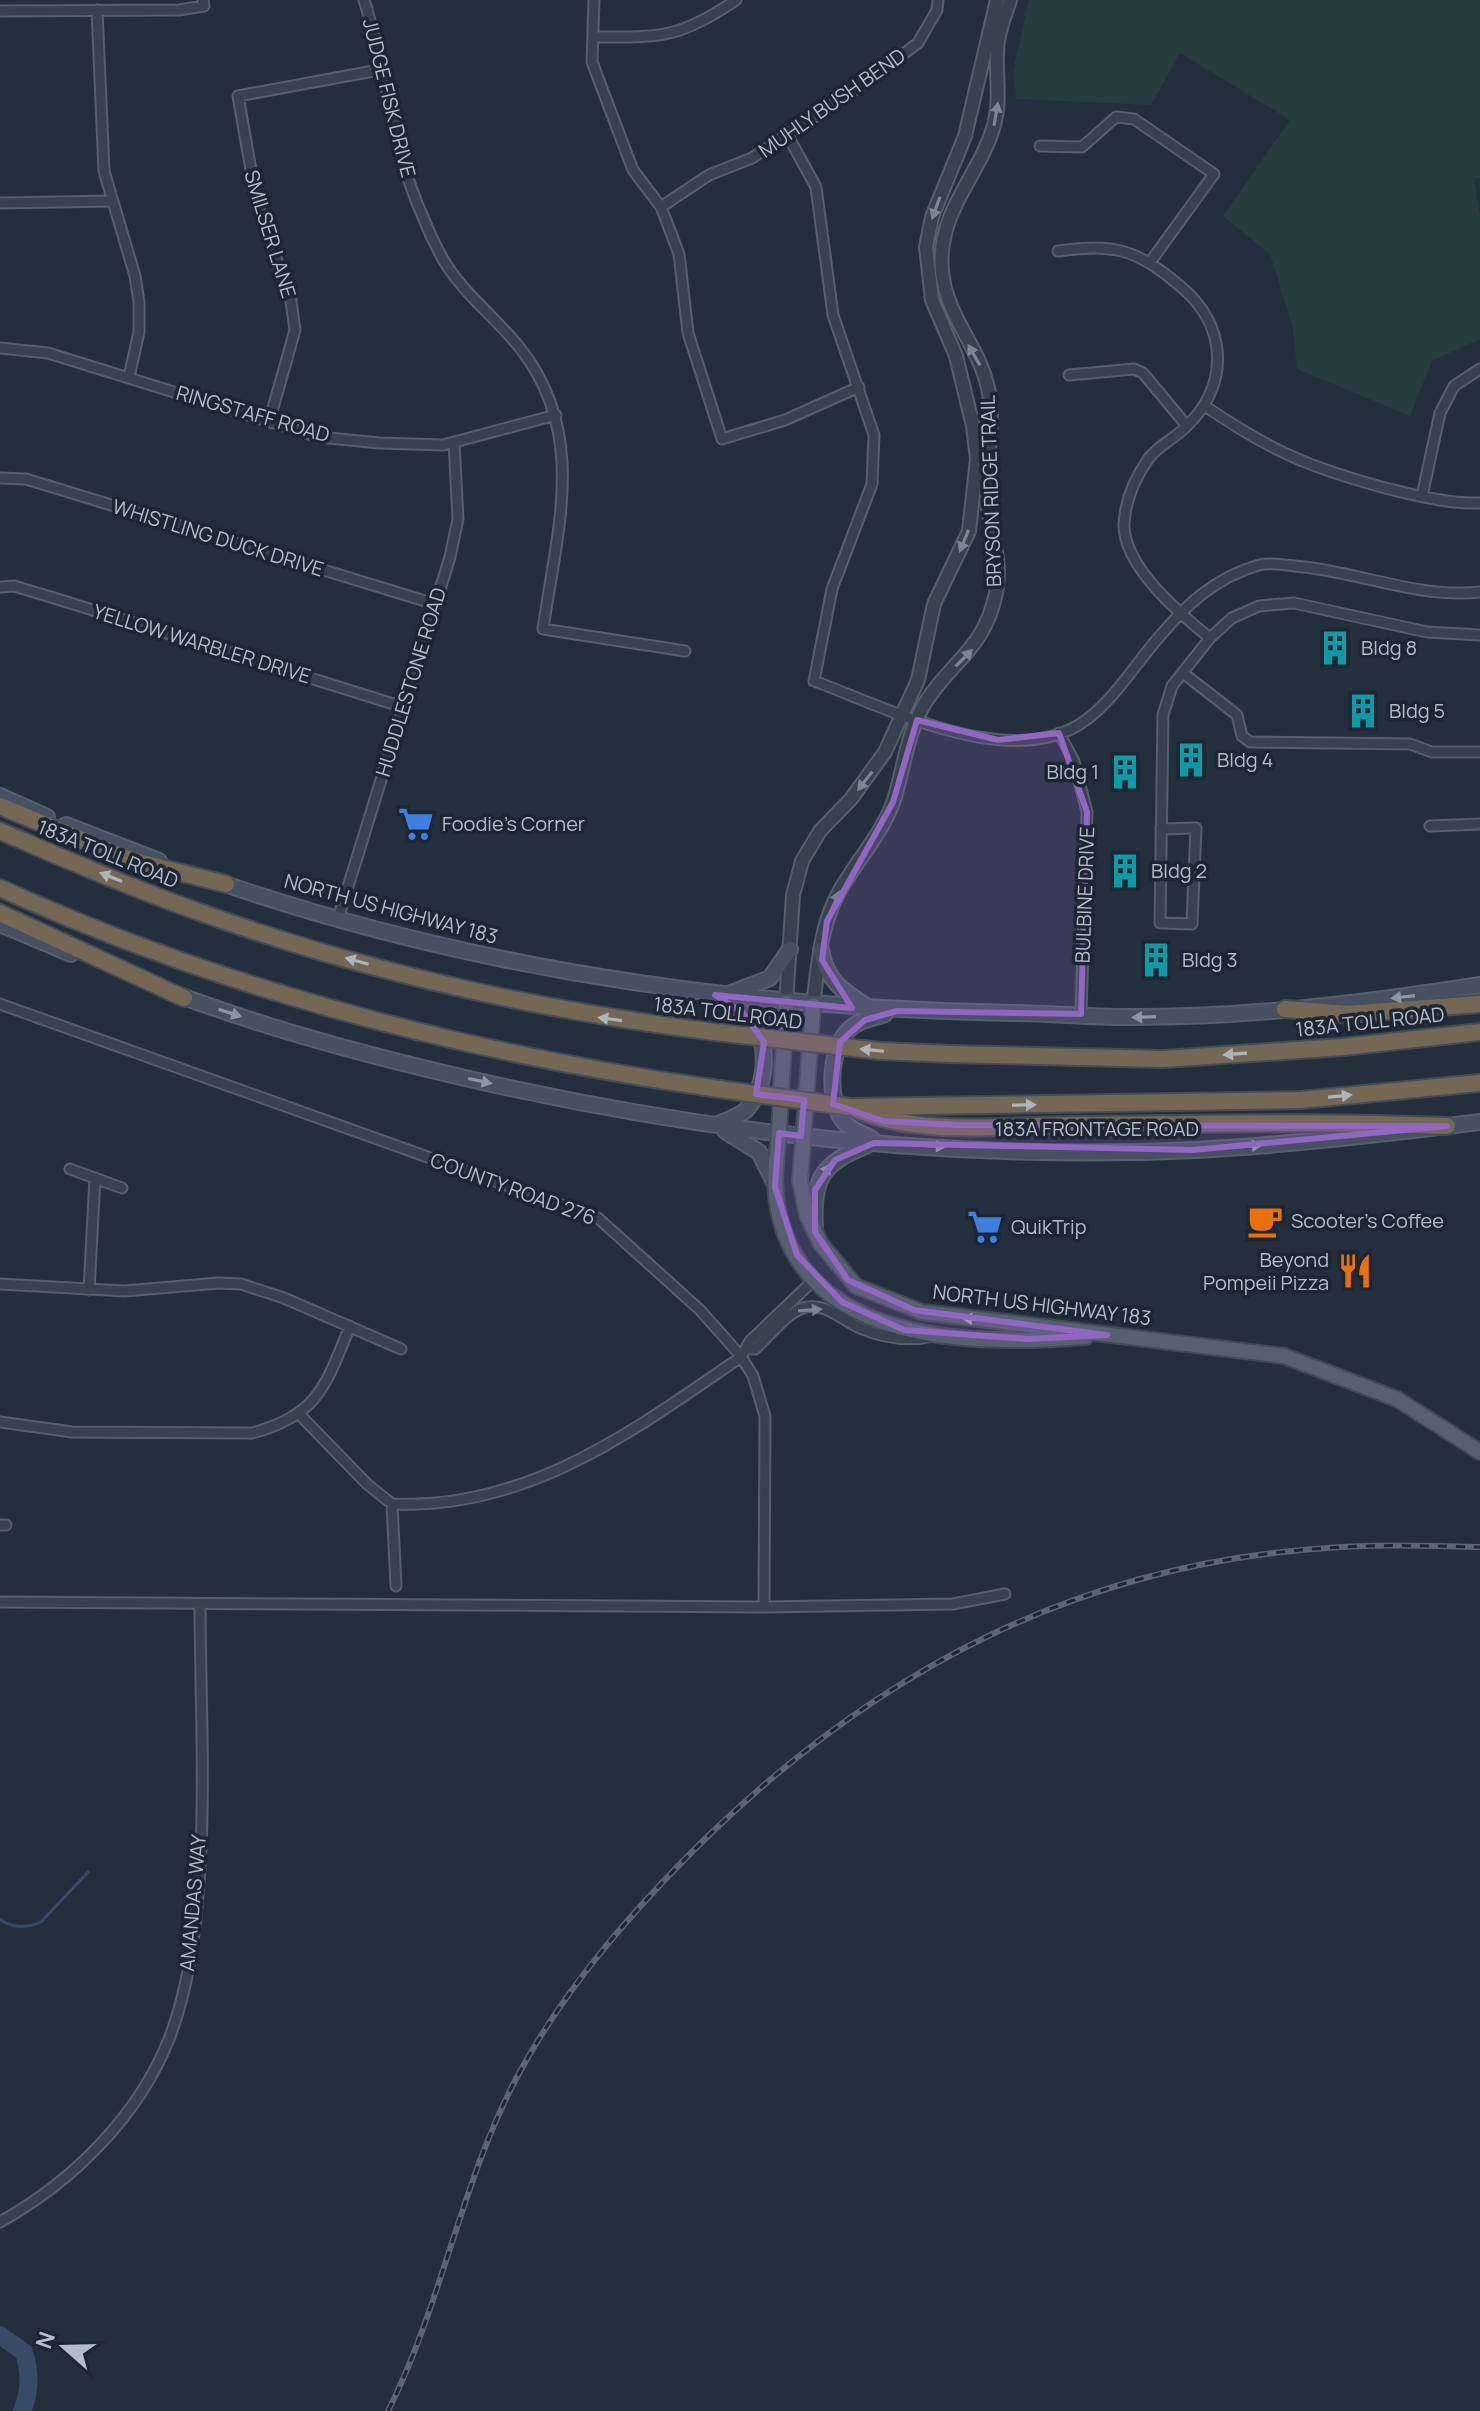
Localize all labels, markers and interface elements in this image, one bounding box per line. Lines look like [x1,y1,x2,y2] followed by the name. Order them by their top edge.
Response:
[357,16,422,180] street label: JUDGE FISK DRIVE
[753,42,911,163] street label: MUHLY BUSH BEND
[990,101,1002,126] one-way arrow
[238,167,303,301] street label: SMILSER LANE
[929,196,942,220] one-way arrow
[967,344,981,366] one-way arrow
[173,379,333,448] street label: RINGSTAFF ROAD
[974,395,1007,587] street label: BRYSON RIDGE TRAIL
[109,493,327,583] street label: WHISTLING DUCK DRIVE
[957,529,970,553] one-way arrow
[369,584,452,780] street label: HUDDLESTONE ROAD
[90,598,314,690] street label: YELLOW WARBLER DRIVE
[1316,629,1354,667] building icon: Bldg 8
[1361,634,1417,661] place label: Bldg 8
[954,649,973,667] one-way arrow
[1344,692,1382,730] building icon: Bldg 5
[1389,697,1445,724] place label: Bldg 5
[1172,741,1210,779] building icon: Bldg 4
[1217,746,1273,773] place label: Bldg 4
[1106,753,1144,791] building icon: Bldg 1
[1047,758,1099,785] place label: Bldg 1
[858,771,874,791] one-way arrow
[397,805,435,843] supermarket icon: Foodie’s Corner
[442,810,585,837] place label: Foodie’s Corner
[34,813,183,894] street label: 183A TOLL ROAD
[1069,826,1100,964] street label: BULBINE DRIVE
[1106,852,1144,890] building icon: Bldg 2
[1151,857,1207,884] place label: Bldg 2
[281,867,501,950] street label: NORTH US HIGHWAY 183
[99,871,123,884] one-way arrow
[828,891,842,914] one-way arrow
[1137,941,1175,979] building icon: Bldg 3
[1182,946,1238,973] place label: Bldg 3
[344,954,368,967] one-way arrow
[652,990,804,1035] street label: 183A TOLL ROAD
[1390,990,1415,1003] one-way arrow
[1294,1000,1446,1043] street label: 183A TOLL ROAD
[218,1007,242,1019] one-way arrow
[1131,1010,1156,1023] one-way arrow
[597,1012,622,1025] one-way arrow
[859,1043,884,1056] one-way arrow
[1222,1048,1247,1061] one-way arrow
[468,1075,493,1088] one-way arrow
[1328,1089,1353,1102] one-way arrow
[1012,1099,1037,1111] one-way arrow
[995,1115,1199,1142] street label: 183A FRONTAGE ROAD
[1238,1139,1263,1152] one-way arrow
[922,1140,947,1153] one-way arrow
[427,1146,600,1231] street label: COUNTY ROAD 276
[816,1164,831,1185] one-way arrow
[1246,1202,1284,1240] cafe icon: Scooter's Coffee
[1291,1207,1444,1234] place label: Scooter's Coffee
[966,1208,1004,1246] supermarket icon: QuikTrip
[1011,1213,1087,1240] place label: QuikTrip
[1203,1246,1329,1296] place label: Beyond Pompeii Pizza
[1336,1252,1374,1290] restaurant icon: Beyond Pompeii Pizza
[931,1278,1153,1331] street label: NORTH US HIGHWAY 183
[798,1303,823,1316] one-way arrow
[961,1312,986,1325] one-way arrow
[173,1832,212,1973] street label: AMANDAS WAY
[24,2307,104,2387] north arrow
[28,2328,62,2353] text: N

